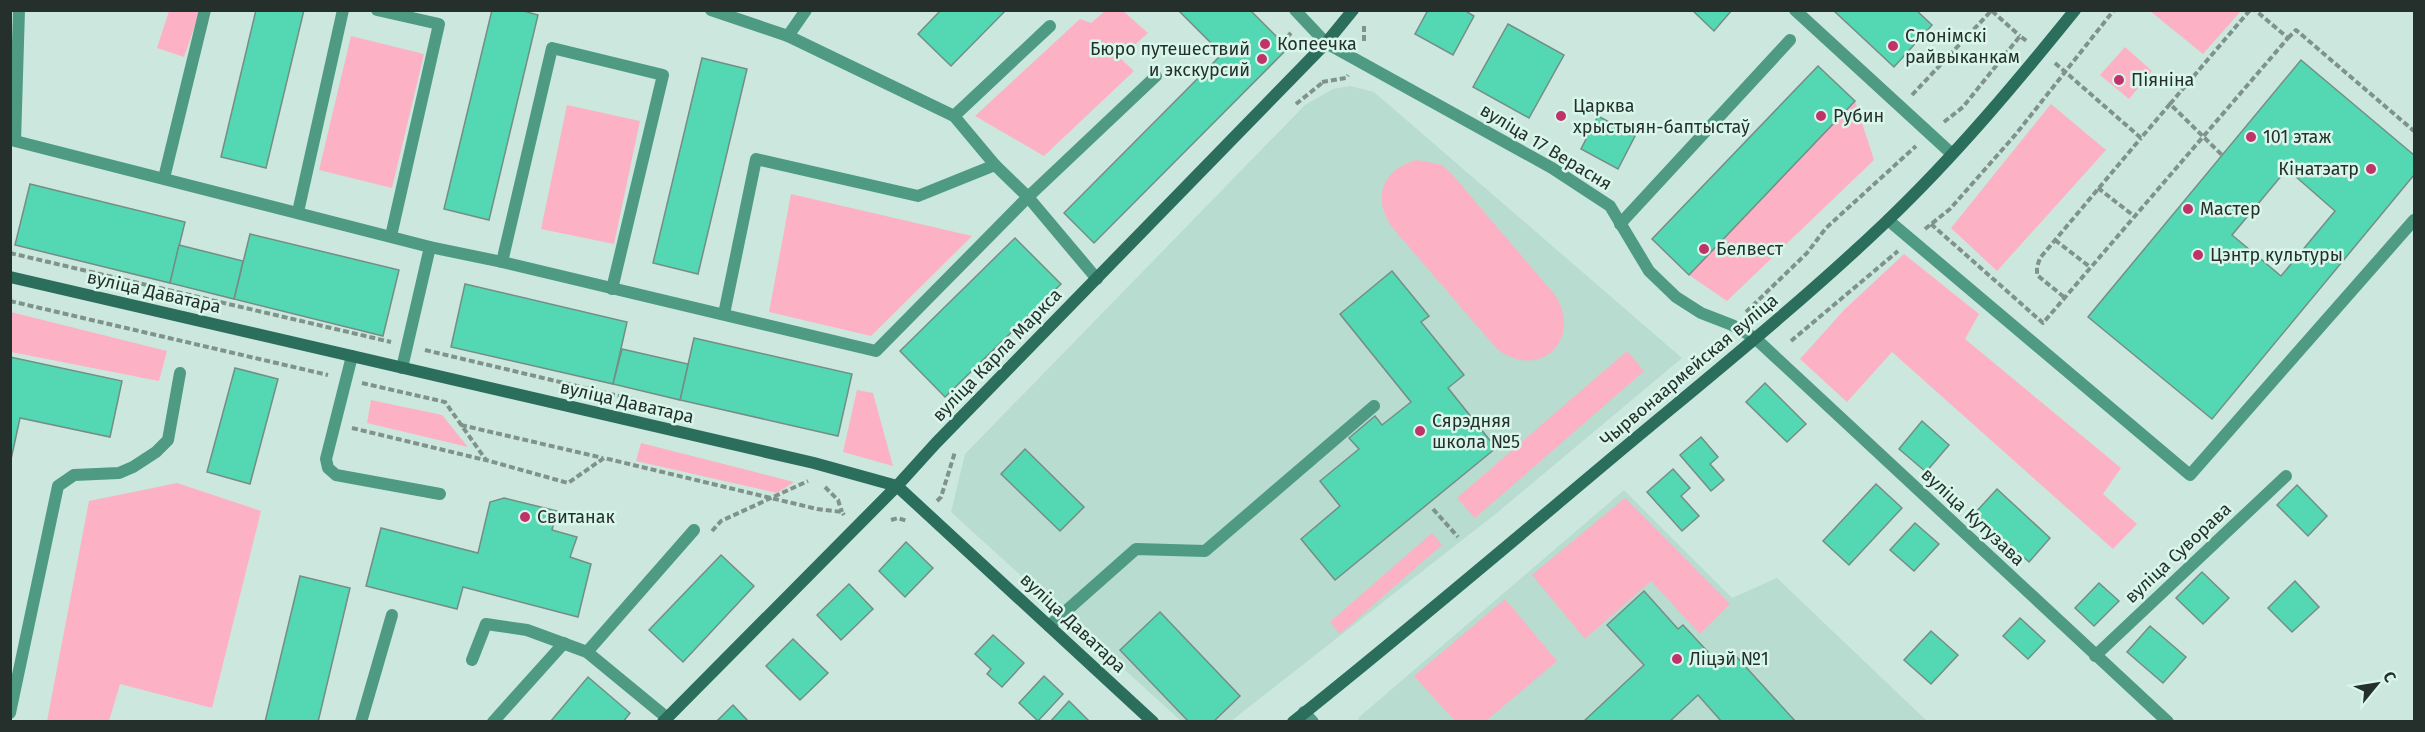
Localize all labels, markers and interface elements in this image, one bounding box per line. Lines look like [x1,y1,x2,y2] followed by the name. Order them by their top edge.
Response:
[1905,25,2020,68] place label: Слонімскі райвыканкам
[1277,33,1357,55] place label: Копеечка
[1258,37,1272,51] marker: Копеечка
[1090,38,1250,81] place label: Бюро путешествий и экскурсий
[1886,39,1900,53] marker: Слонімскі райвыканкам
[1255,52,1269,66] marker: Бюро путешествий и экскурсий
[2131,69,2194,91] place label: Піяніна
[2112,73,2126,87] marker: Піяніна
[1573,95,1750,138] place label: Царква хрыстыян-баптыстаў
[1476,99,1616,195] street label: вуліца 17 Верасня
[1833,105,1884,127] place label: Рубин
[1554,109,1568,123] marker: Царква хрыстыян-баптыстаў
[1814,109,1828,123] marker: Рубин
[2263,126,2331,148] place label: 101 этаж
[2244,130,2258,144] marker: 101 этаж
[2278,158,2359,180] place label: Кінатэатр
[2364,162,2378,176] marker: Кінатэатр
[2200,198,2261,220] place label: Мастер
[2181,202,2195,216] marker: Мастер
[1716,238,1784,260] place label: Белвест
[1697,242,1711,256] marker: Белвест
[2210,244,2343,266] place label: Цэнтр культуры
[2191,248,2205,262] marker: Цэнтр культуры
[85,266,223,318] street label: вуліца Даватара
[928,284,1066,426] street label: вуліца Карла Маркса
[1596,289,1782,451] street label: Чырвонаармейская вуліца
[558,376,696,428] street label: вуліца Даватара
[1432,410,1520,453] place label: Сярэдняя школа №5
[1413,424,1427,438] marker: Сярэдняя школа №5
[1917,463,2029,571] street label: вуліца Кутузава
[2120,498,2236,608] street label: вуліца Суворава
[537,506,615,528] place label: Свитанак
[518,510,532,524] marker: Свитанак
[1015,568,1131,678] street label: вуліца Даватара
[1689,648,1769,670] place label: Ліцэй №1
[1670,652,1684,666] marker: Ліцэй №1
[2347,654,2407,714] north arrow
[2379,668,2400,686] text: С

